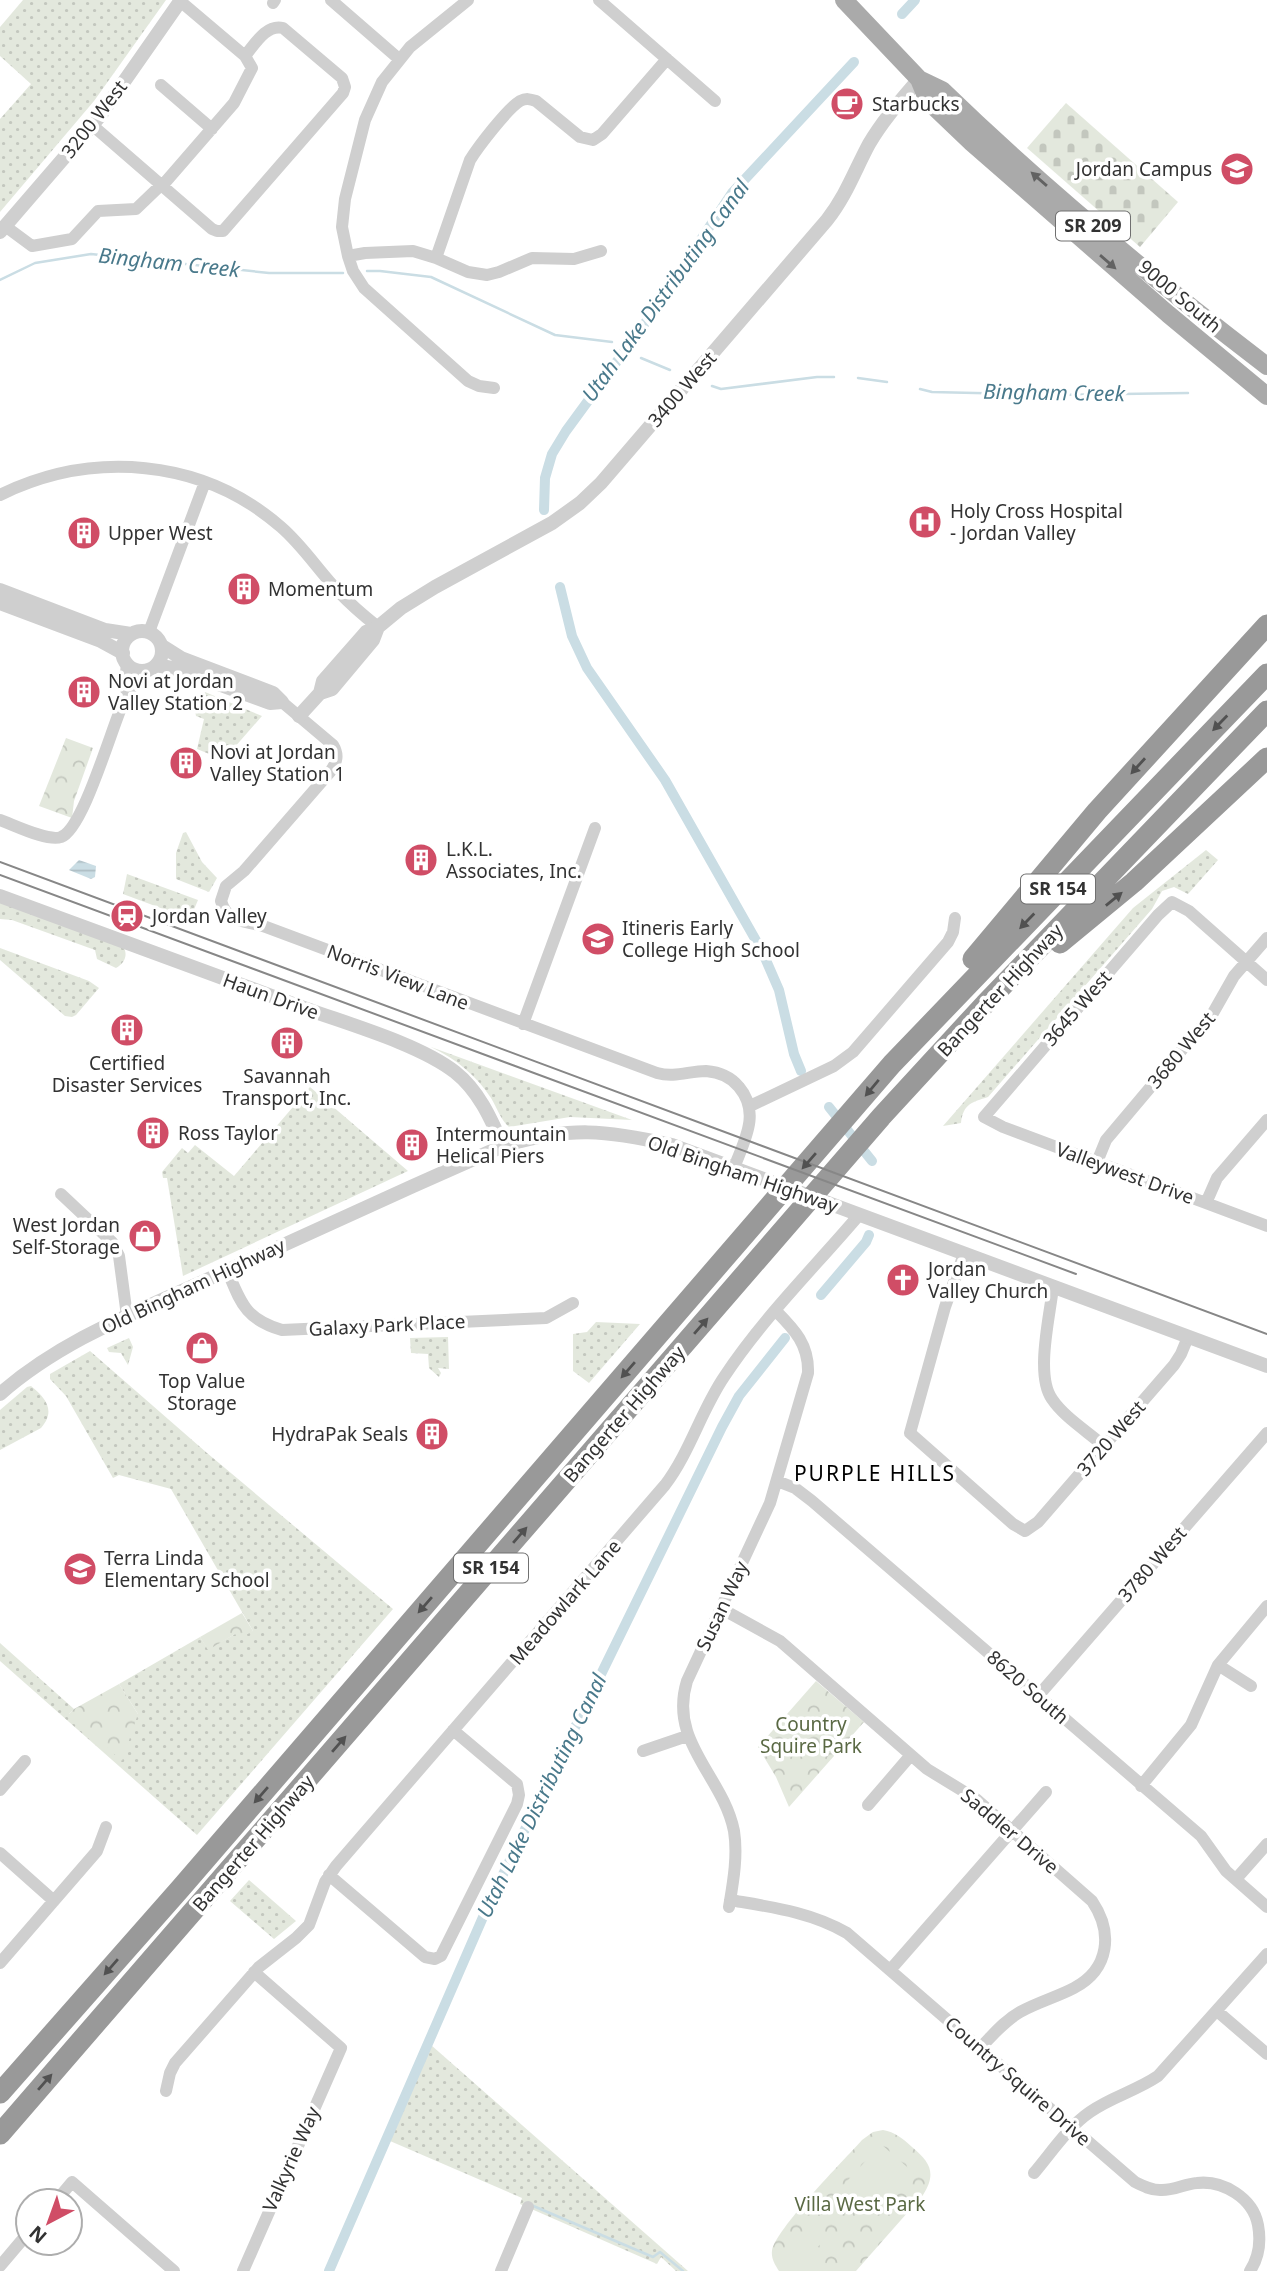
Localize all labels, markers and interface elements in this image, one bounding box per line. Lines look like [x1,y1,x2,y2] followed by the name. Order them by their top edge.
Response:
[55,74,133,163] street label: 3200 West
[828,85,866,123] cafe icon: Starbucks
[872,91,960,117] place label: Starbucks
[1218,150,1256,188] school or university icon: Jordan Campus
[1074,156,1212,182] place label: Jordan Campus
[1030,171,1048,187] one-way arrow
[575,173,756,407] water label: Utah Lake Distributing Canal
[1056,211,1130,240] road number: SR 209
[97,241,243,284] water label: Bingham Creek
[1099,254,1116,269] one-way arrow
[1133,254,1227,338] street label: 9000 South
[642,346,722,432] street label: 3400 West
[983,377,1127,407] water label: Bingham Creek
[950,498,1123,546] place label: Holy Cross Hospital - Jordan Valley
[906,503,944,541] hospital icon: Holy Cross Hospital - Jordan Valley
[65,514,103,552] building icon: Upper West
[108,520,213,546] place label: Upper West
[225,570,263,608] building icon: Momentum
[268,576,373,602] place label: Momentum
[108,668,243,716] place label: Novi at Jordan Valley Station 2
[65,673,103,711] building icon: Novi at Jordan Valley Station 2
[1212,714,1228,731] one-way arrow
[210,739,345,787] place label: Novi at Jordan Valley Station 1
[167,744,205,782] building icon: Novi at Jordan Valley Station 1
[1131,757,1147,774] one-way arrow
[446,836,582,884] place label: L.K.L. Associates, Inc.
[402,841,440,879] building icon: L.K.L. Associates, Inc.
[1021,874,1095,904] road number: SR 154
[1105,892,1122,907] one-way arrow
[108,897,146,935] station icon: Jordan Valley
[150,903,267,929] place label: Jordan Valley
[1019,913,1036,930] one-way arrow
[622,915,800,963] place label: Itineris Early College High School
[931,918,1069,1062] street label: Bangerter Highway
[579,920,617,958] school or university icon: Itineris Early College High School
[323,938,473,1016] street label: Norris View Lane
[1037,965,1117,1051] street label: 3645 West
[219,967,323,1025] street label: Haun Drive
[1141,1006,1221,1094] street label: 3680 West
[108,1011,146,1049] building icon: Certified Disaster Services
[268,1024,306,1062] building icon: Savannah Transport, Inc.
[52,1050,202,1098] place label: Certified Disaster Services
[223,1063,351,1111] place label: Savannah Transport, Inc.
[865,1079,880,1096] one-way arrow
[134,1114,172,1152] building icon: Ross Taylor
[178,1120,278,1146] place label: Ross Taylor
[436,1121,567,1169] place label: Intermountain Helical Piers
[393,1126,431,1164] building icon: Intermountain Helical Piers
[644,1129,842,1219] street label: Old Bingham Highway
[1052,1136,1198,1210] street label: Valleywest Drive
[802,1152,817,1169] one-way arrow
[12,1212,120,1260] place label: West Jordan Self-Storage
[126,1217,164,1255] shop icon: West Jordan Self-Storage
[97,1232,289,1340] street label: Old Bingham Highway
[926,1256,1048,1304] place label: Jordan Valley Church
[884,1261,922,1299] church icon: Jordan Valley Church
[308,1308,466,1342] street label: Galaxy Park Place
[693,1317,709,1335] one-way arrow
[183,1329,221,1367] shop icon: Top Value Storage
[557,1340,691,1488] street label: Bangerter Highway
[620,1361,636,1379] one-way arrow
[159,1368,245,1416] place label: Top Value Storage
[1071,1395,1151,1481] street label: 3720 West
[413,1415,451,1453] building icon: HydraPak Seals
[271,1421,408,1447] place label: HydraPak Seals
[794,1459,956,1487] district label: PURPLE HILLS
[1112,1521,1192,1607] street label: 3780 West
[512,1527,527,1544] one-way arrow
[503,1534,627,1670] street label: Meadowlark Lane
[104,1545,270,1593] place label: Terra Linda Elementary School
[61,1550,99,1588] school or university icon: Terra Linda Elementary School
[454,1554,528,1582] road number: SR 154
[690,1557,754,1655] street label: Susan Way
[417,1596,433,1614] one-way arrow
[981,1644,1075,1730] street label: 8620 South
[470,1668,613,1922] water label: Utah Lake Distributing Canal
[760,1711,862,1759] park label: Country Squire Park
[331,1736,346,1753] one-way arrow
[186,1769,320,1917] street label: Bangerter Highway
[956,1783,1064,1879] street label: Saddler Drive
[254,1787,269,1804] one-way arrow
[103,1958,119,1976] one-way arrow
[940,2010,1096,2152] street label: Country Squire Drive
[37,2074,52,2091] one-way arrow
[256,2102,326,2216] street label: Valkyrie Way
[14,2187,84,2257] north arrow
[795,2191,925,2217] park label: Villa West Park
[23,2220,52,2250] text: N

